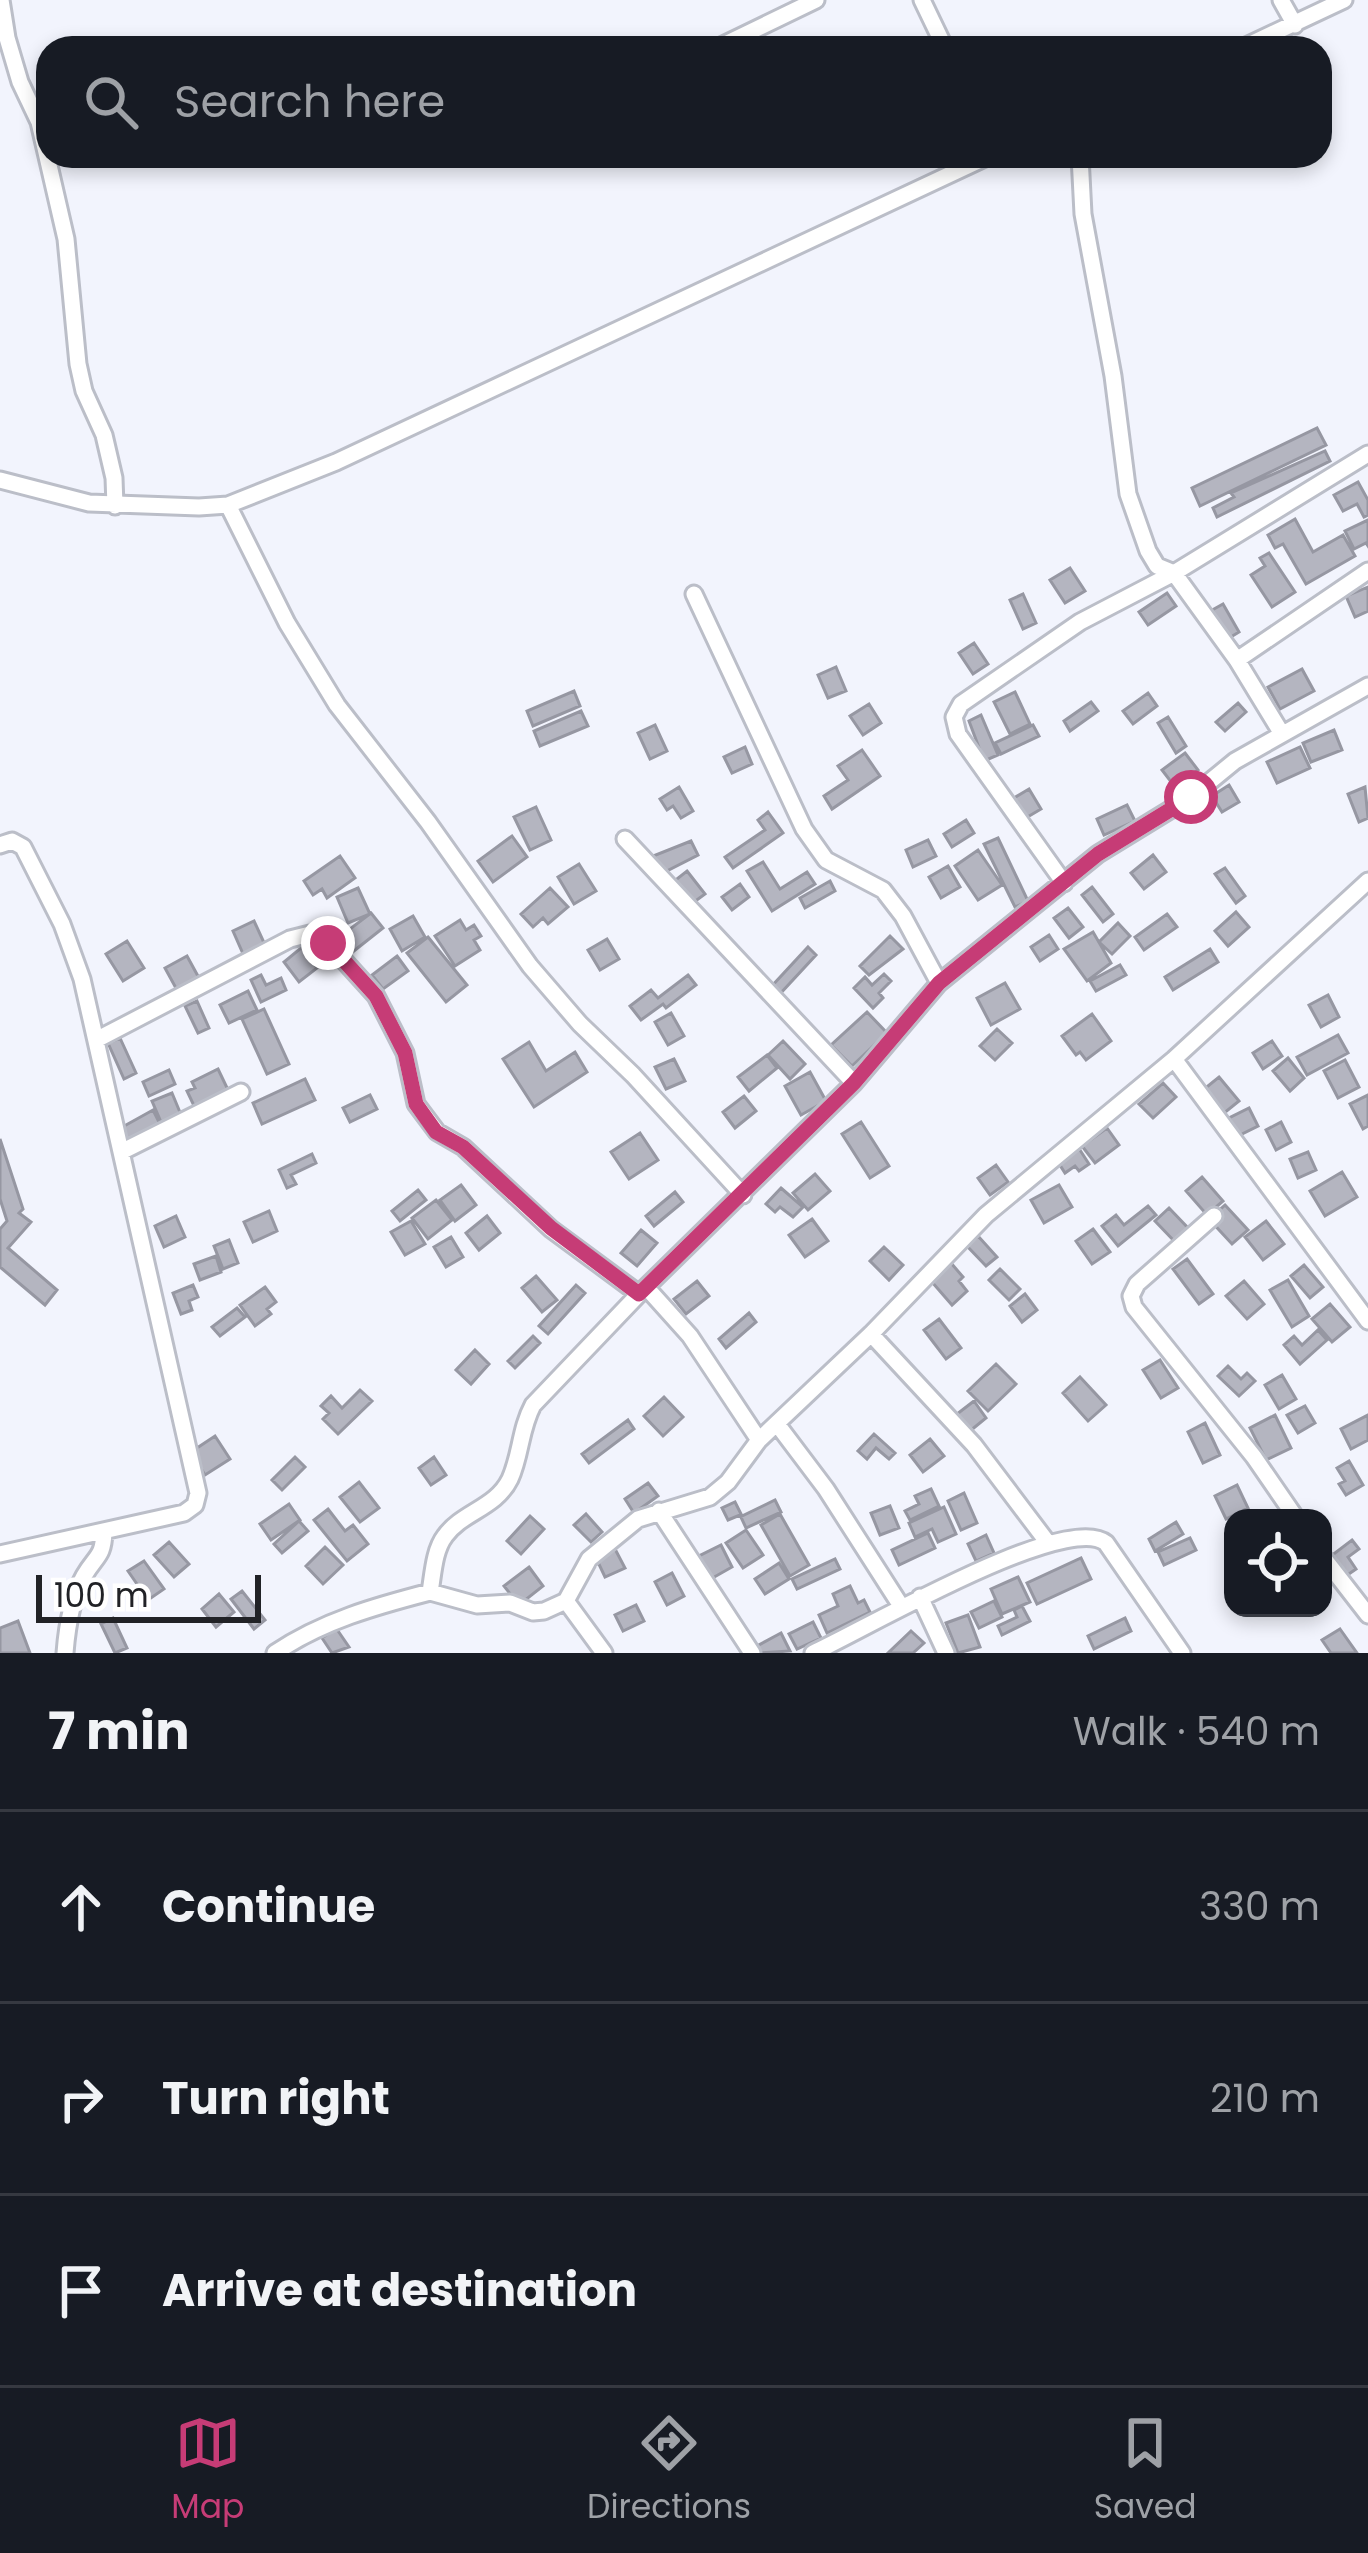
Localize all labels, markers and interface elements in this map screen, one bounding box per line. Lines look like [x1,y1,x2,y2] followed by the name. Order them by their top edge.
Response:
[36,36,1332,168] search box
[78,69,144,135] icon: search
[174,70,445,133] text: Search here
[1164,770,1218,824] route start
[301,916,355,970] route end
[1224,1509,1332,1617] map controls
[1224,1509,1332,1617] button: locate
[36,1569,261,1622] scale bar
[54,1572,149,1619] text: 100 m
[48,1695,190,1767] text: 7 min
[1073,1704,1320,1759] text: Walk · 540 m
[48,1874,114,1940] icon: ahead
[162,1875,375,1938] text: Continue
[1199,1879,1320,1934] text: 330 m
[48,2066,114,2132] icon: right
[162,2067,390,2130] text: Turn right
[1210,2071,1320,2126] text: 210 m
[48,2258,114,2324] icon: arrive
[162,2259,637,2322] text: Arrive at destination
[171,2410,244,2532] tab: Map
[587,2410,751,2532] tab: Directions
[1094,2410,1197,2532] tab: Saved

